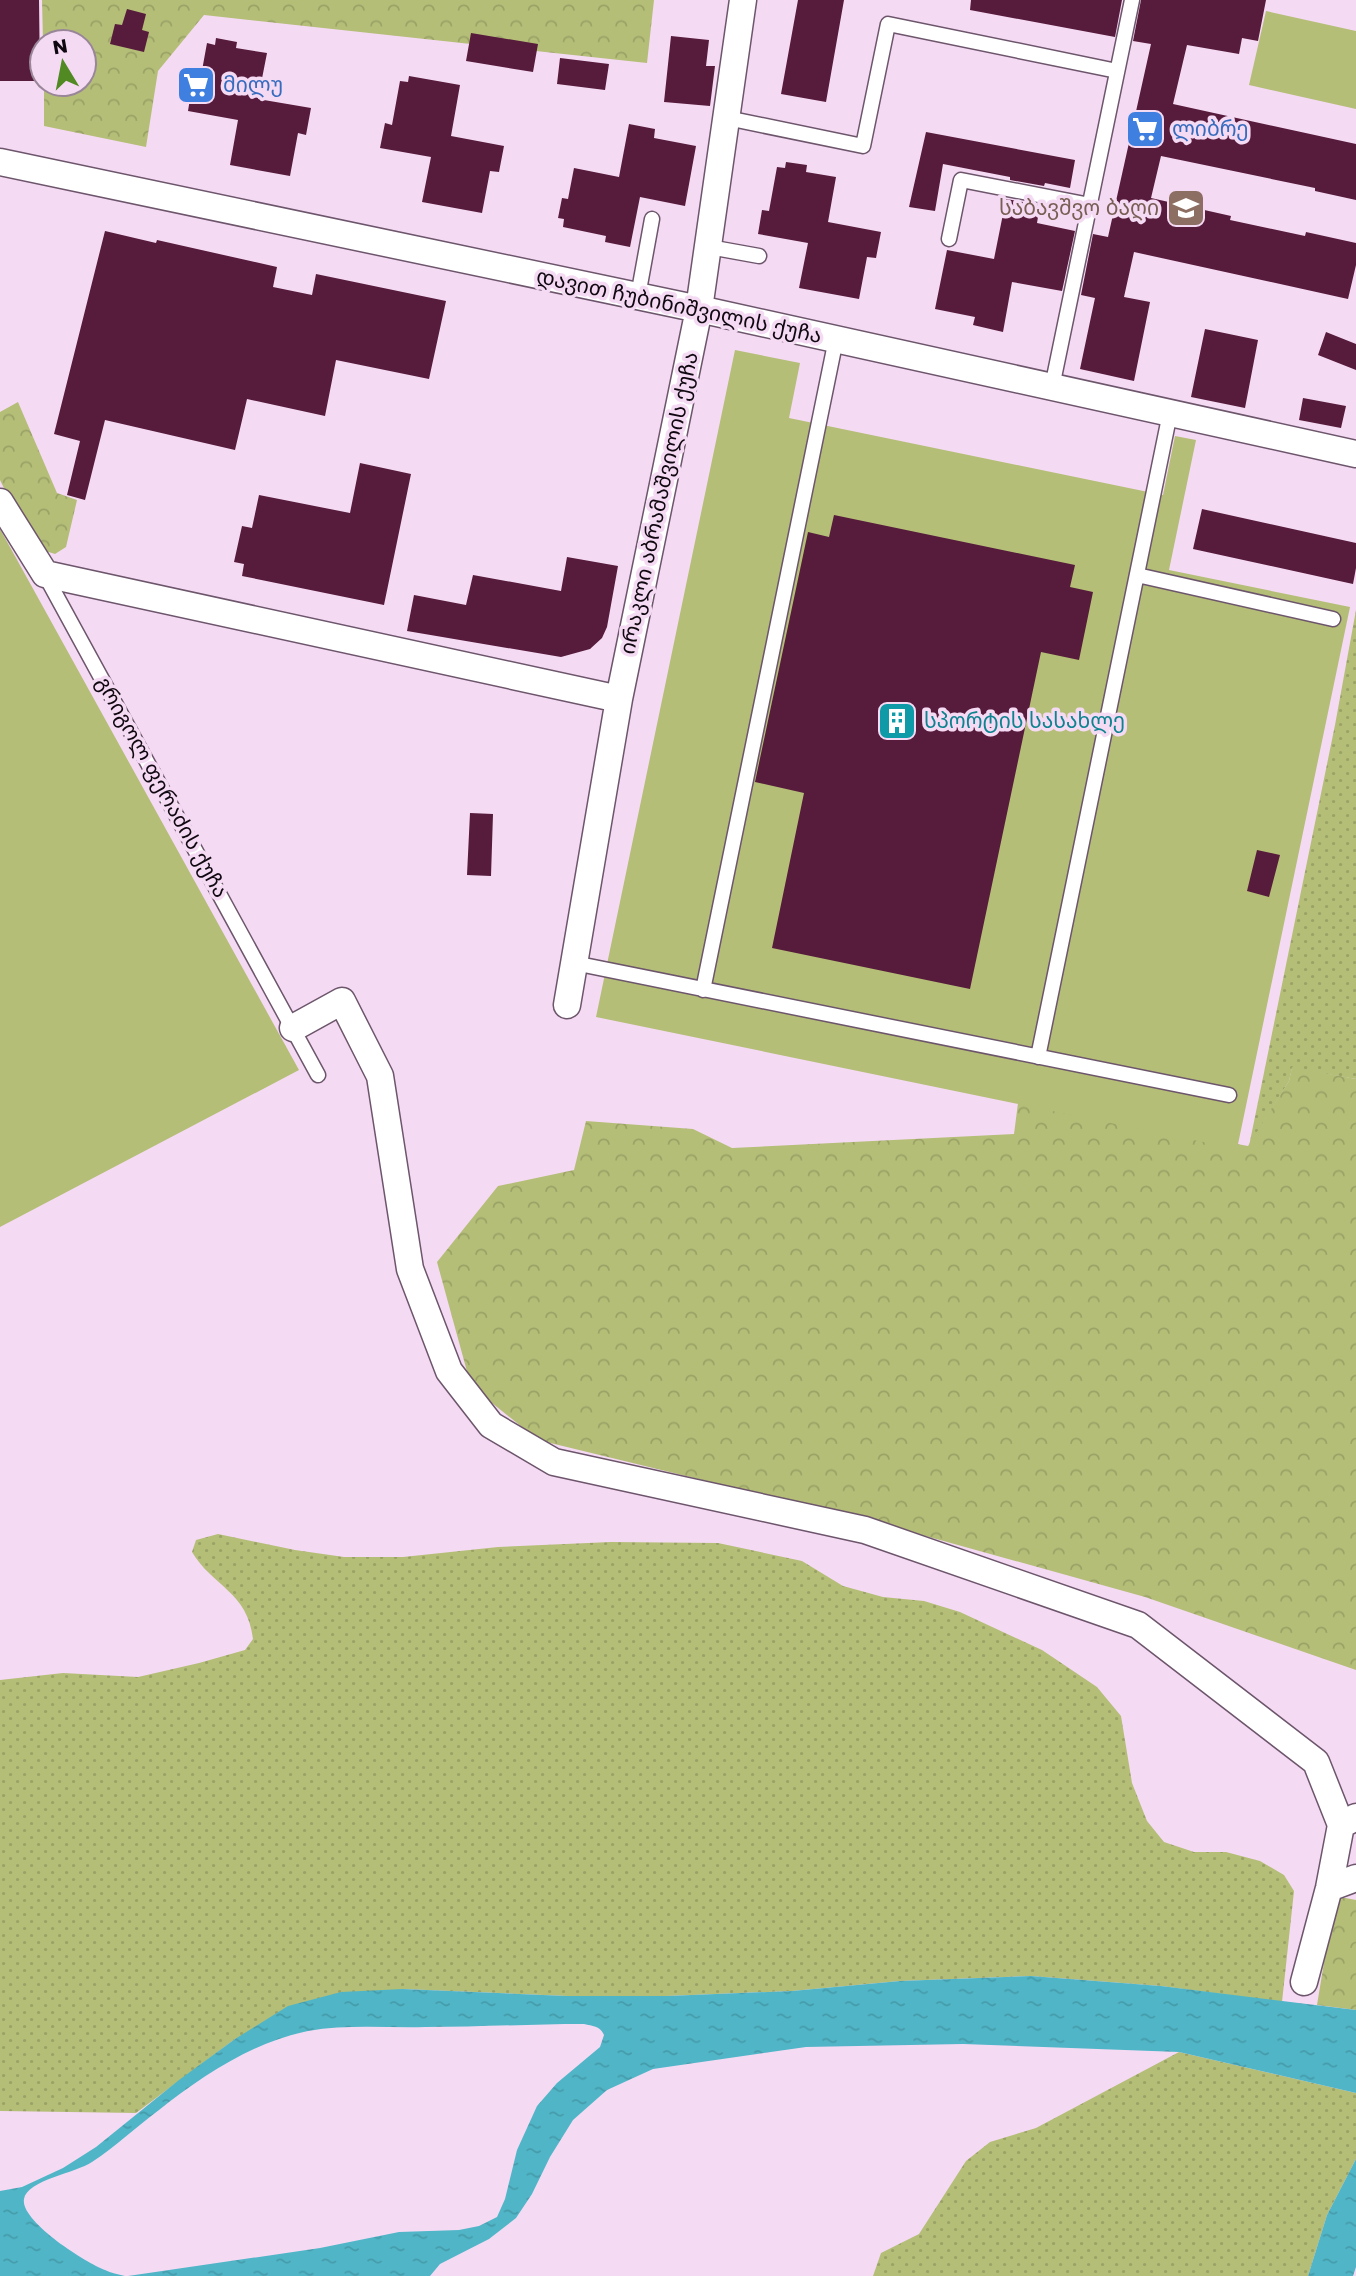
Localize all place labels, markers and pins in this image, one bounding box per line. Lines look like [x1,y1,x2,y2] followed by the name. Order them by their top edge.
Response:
[175,64,217,106] supermarket icon: მილუ
[223,70,283,99] place label: მილუ
[1124,108,1166,150] supermarket icon: ლიბრე
[1172,114,1249,143] place label: ლიბრე
[1165,187,1207,229] school or university icon: საბავშვო ბაღი
[999,193,1159,222] place label: საბავშვო ბაღი
[876,700,918,742] building icon: სპორტის სასახლე
[924,706,1125,735] place label: სპორტის სასახლე

